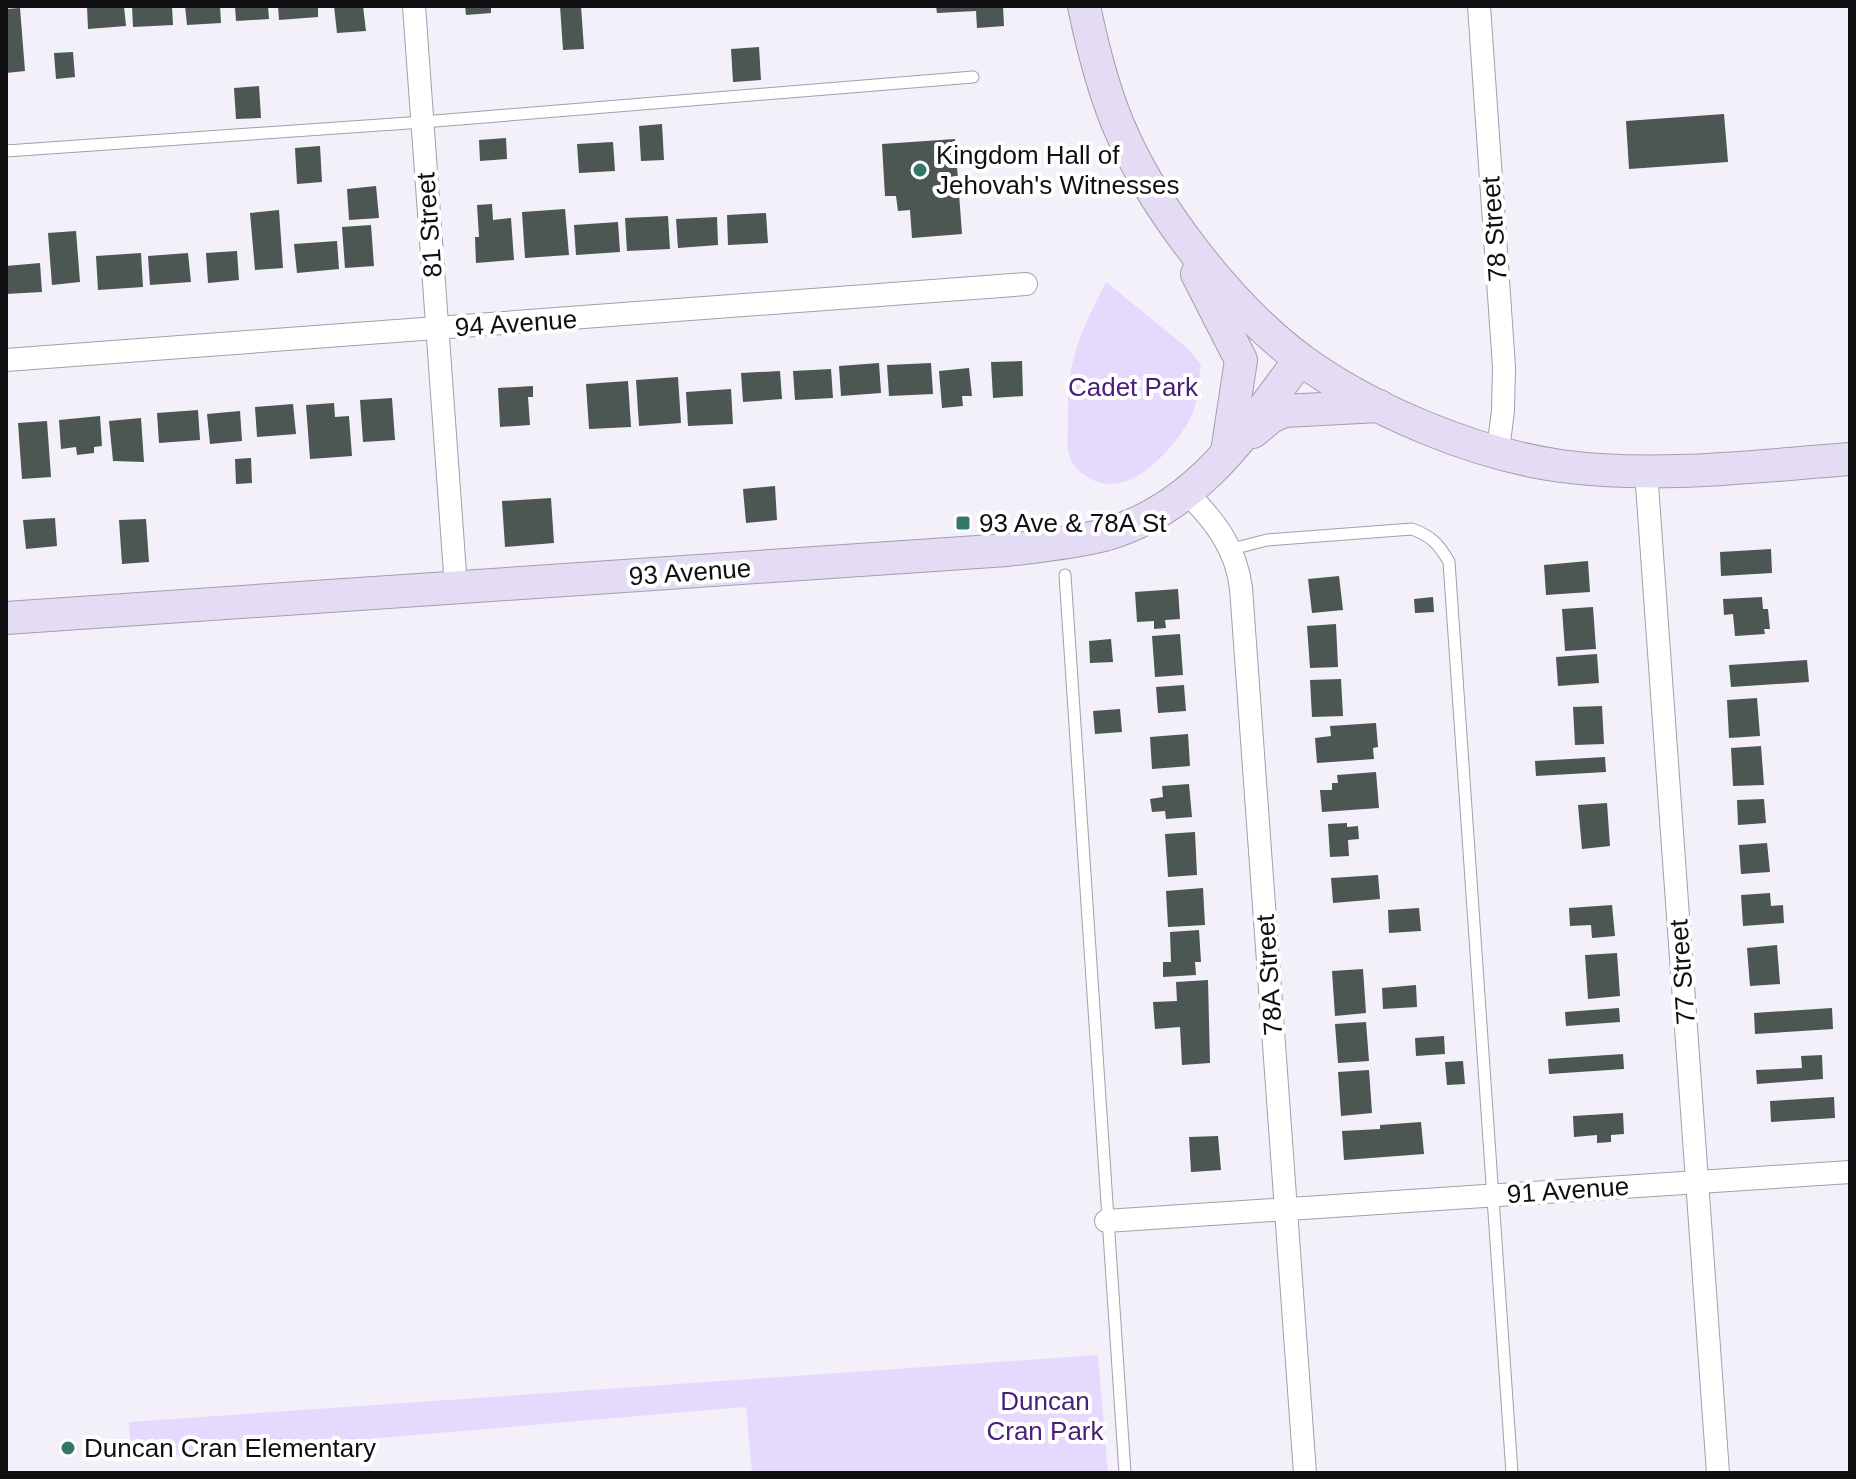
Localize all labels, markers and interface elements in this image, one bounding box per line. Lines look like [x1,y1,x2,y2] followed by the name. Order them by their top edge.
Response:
[936,140,1179,200] place label: Kingdom Hall of Jehovah's Witnesses
[911,161,929,179] marker: Kingdom Hall of Jehovah's Witnesses
[410,171,448,279] street label: 81 Street
[1475,175,1513,283] street label: 78 Street
[454,304,578,342] street label: 94 Avenue
[1068,372,1199,402] park label: Cadet Park
[979,508,1167,538] place label: 93 Ave & 78A St
[954,514,972,532] marker: 93 Ave & 78A St
[628,553,752,591] street label: 93 Avenue
[1250,913,1288,1037] street label: 78A Street
[1663,918,1701,1026] street label: 77 Street
[1506,1171,1630,1209] street label: 91 Avenue
[986,1386,1105,1446] park label: Duncan Cran Park
[84,1433,376,1463] place label: Duncan Cran Elementary
[59,1439,77,1457] marker: Duncan Cran Elementary

